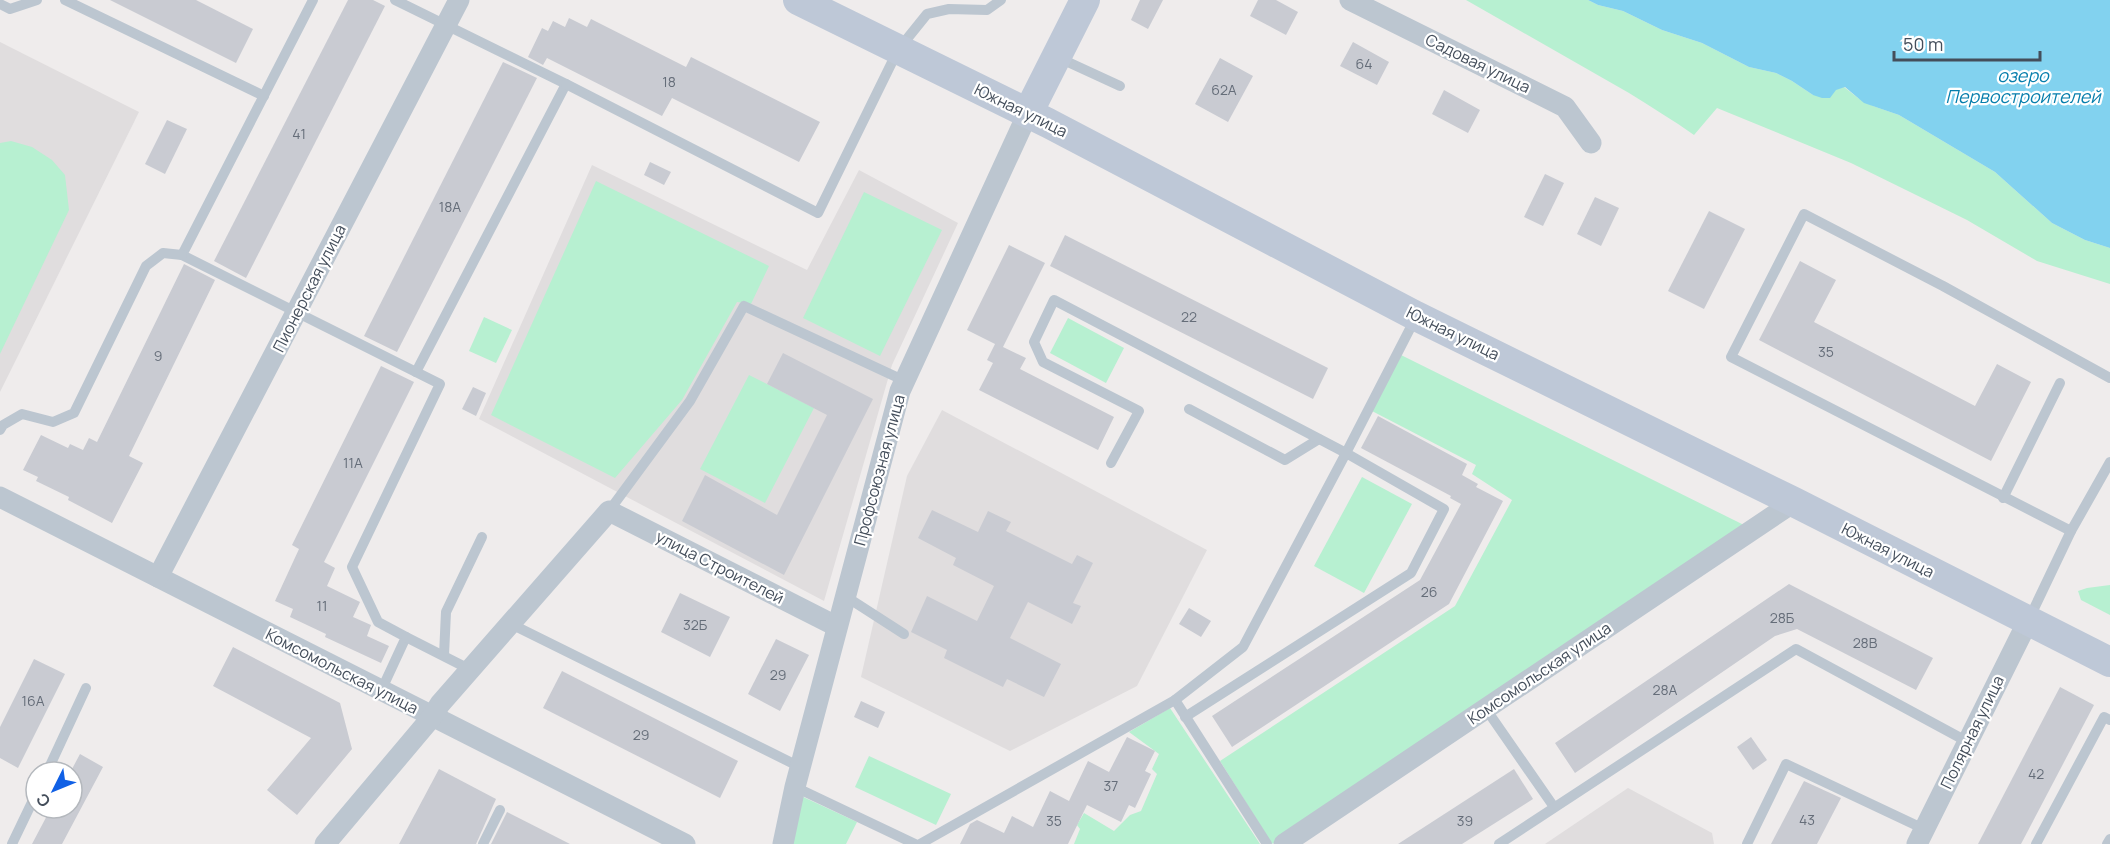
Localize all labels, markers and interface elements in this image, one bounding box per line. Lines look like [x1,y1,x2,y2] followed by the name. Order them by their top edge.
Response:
[1894,24,2040,62] scale bar
[1422,28,1534,98] street label: Садовая улица
[1903,32,1943,56] text: 50 m
[1356,54,1372,73] house number: 64
[1945,63,2102,108] water label: озеро Первостроителей
[662,72,676,91] house number: 18
[971,78,1071,142] street label: Южная улица
[1211,80,1237,99] house number: 62А
[292,124,306,143] house number: 41
[439,197,461,216] house number: 18А
[267,220,351,356] street label: Пионерская улица
[1403,301,1503,365] street label: Южная улица
[1181,307,1197,326] house number: 22
[1818,342,1834,361] house number: 35
[154,346,162,365] house number: 9
[848,392,910,548] street label: Профсоюзная улица
[343,453,363,472] house number: 11А
[1838,517,1938,583] street label: Южная улица
[652,525,788,609] street label: улица Строителей
[1421,582,1437,601] house number: 26
[317,596,327,615] house number: 11
[1770,608,1795,627] house number: 28Б
[683,615,708,634] house number: 32Б
[1463,617,1615,729] street label: Комсомольская улица
[262,623,422,719] street label: Комсомольская улица
[1853,633,1878,652] house number: 28В
[770,665,786,684] house number: 29
[1935,672,2009,792] street label: Полярная улица
[1653,680,1678,699] house number: 28А
[21,691,45,710] house number: 16А
[633,725,649,744] house number: 29
[24,760,84,820] north arrow
[2028,764,2044,783] house number: 42
[1104,776,1118,795] house number: 37
[31,788,55,812] text: С
[1799,810,1815,829] house number: 43
[1046,811,1062,830] house number: 35
[1457,811,1473,830] house number: 39

